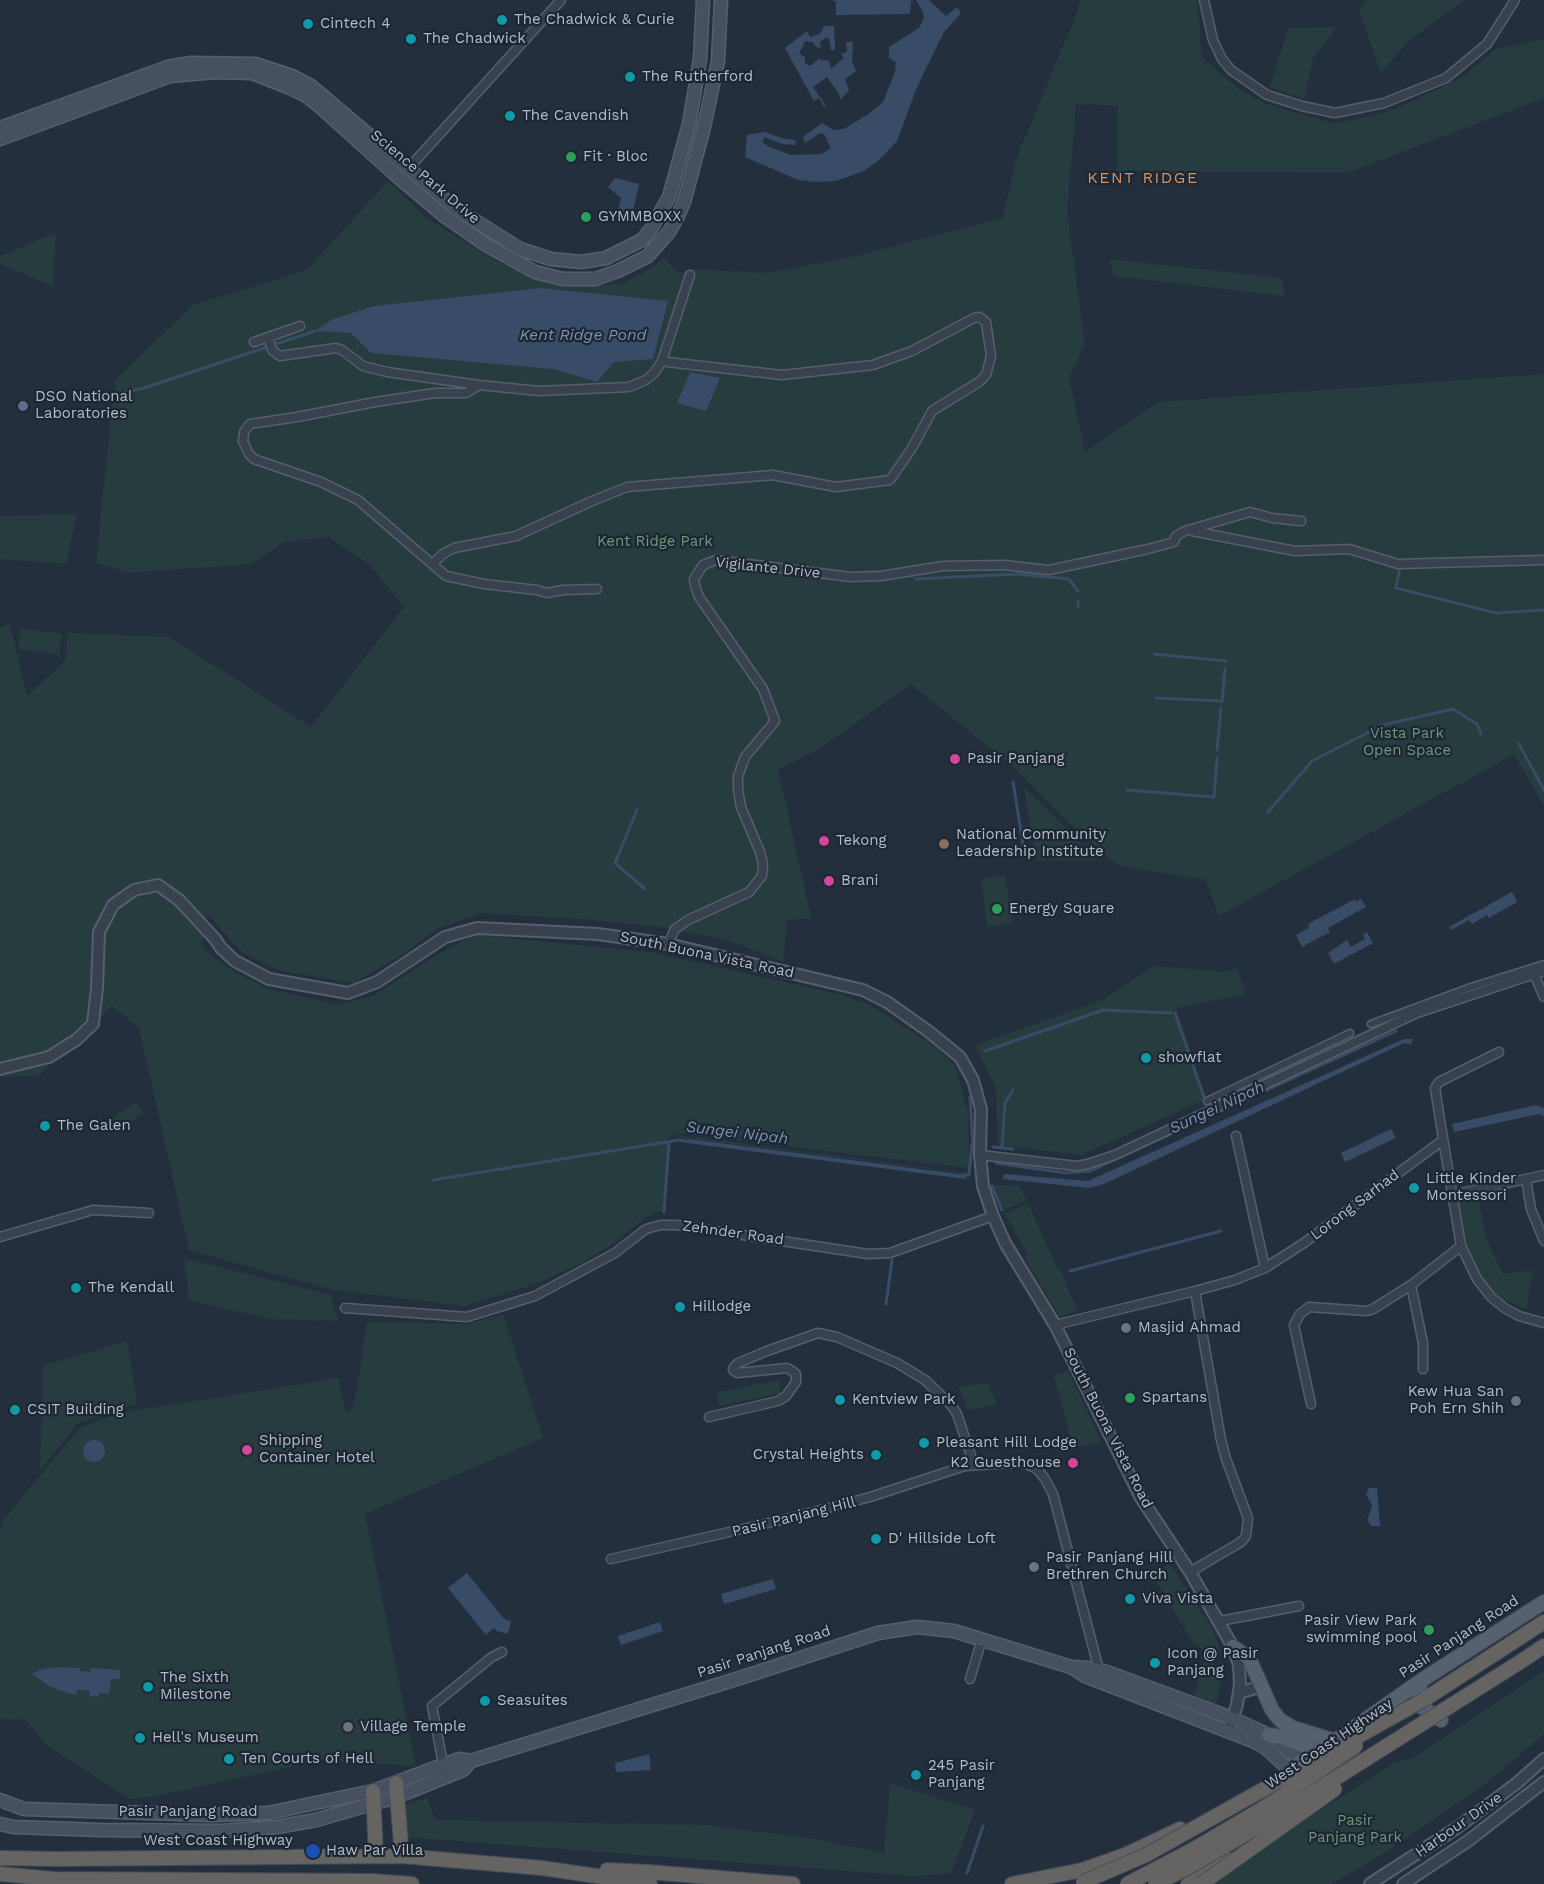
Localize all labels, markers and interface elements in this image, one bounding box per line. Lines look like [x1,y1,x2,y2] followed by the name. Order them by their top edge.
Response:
[514,11,675,29] place label: The Chadwick & Curie
[495,13,509,27] marker: The Chadwick & Curie
[320,15,390,33] place label: Cintech 4
[301,17,315,31] marker: Cintech 4
[423,30,526,48] place label: The Chadwick
[404,32,418,46] marker: The Chadwick
[642,68,753,86] place label: The Rutherford
[623,70,637,84] marker: The Rutherford
[522,107,629,125] place label: The Cavendish
[503,109,517,123] marker: The Cavendish
[367,126,483,228] street label: Science Park Drive
[583,148,648,166] place label: Fit · Bloc
[564,150,578,164] marker: Fit · Bloc
[1087,168,1199,188] district label: KENT RIDGE
[598,208,681,226] place label: GYMMBOXX
[579,210,593,224] marker: GYMMBOXX
[520,325,646,345] water label: Kent Ridge Pond
[35,388,133,423] place label: DSO National Laboratories
[16,399,30,413] marker: DSO National Laboratories
[597,533,713,551] park label: Kent Ridge Park
[715,554,821,582] street label: Vigilante Drive
[1363,725,1451,760] park label: Vista Park Open Space
[967,750,1064,768] place label: Pasir Panjang
[948,752,962,766] marker: Pasir Panjang
[956,826,1106,861] place label: National Community Leadership Institute
[836,832,887,850] place label: Tekong
[817,834,831,848] marker: Tekong
[937,837,951,851] marker: National Community Leadership Institute
[841,872,878,890] place label: Brani
[822,874,836,888] marker: Brani
[1009,900,1114,918] place label: Energy Square
[990,902,1004,916] marker: Energy Square
[618,928,796,982] street label: South Buona Vista Road
[1158,1049,1221,1067] place label: showflat
[1139,1051,1153,1065] marker: showflat
[1166,1078,1268,1138] water label: Sungei Nipah
[57,1117,131,1135] place label: The Galen
[685,1117,789,1149] water label: Sungei Nipah
[38,1119,52,1133] marker: The Galen
[1307,1166,1403,1244] street label: Lorong Sarhad
[1426,1170,1516,1205] place label: Little Kinder Montessori
[1407,1181,1421,1195] marker: Little Kinder Montessori
[681,1217,785,1249] street label: Zehnder Road
[88,1279,174,1297] place label: The Kendall
[69,1281,83,1295] marker: The Kendall
[692,1298,751,1316] place label: Hillodge
[673,1300,687,1314] marker: Hillodge
[1138,1319,1241,1337] place label: Masjid Ahmad
[1119,1321,1133,1335] marker: Masjid Ahmad
[1060,1345,1156,1511] street label: South Buona Vista Road
[1408,1383,1504,1418] place label: Kew Hua San Poh Ern Shih
[1142,1389,1207,1407] place label: Spartans
[852,1391,956,1409] place label: Kentview Park
[1123,1391,1137,1405] marker: Spartans
[833,1393,847,1407] marker: Kentview Park
[1509,1394,1523,1408] marker: Kew Hua San Poh Ern Shih
[27,1401,124,1419] place label: CSIT Building
[8,1403,22,1417] marker: CSIT Building
[259,1432,375,1467] place label: Shipping Container Hotel
[936,1434,1077,1452] place label: Pleasant Hill Lodge
[917,1436,931,1450] marker: Pleasant Hill Lodge
[240,1443,254,1457] marker: Shipping Container Hotel
[753,1446,864,1464] place label: Crystal Heights
[869,1448,883,1462] marker: Crystal Heights
[950,1454,1061,1472] place label: K2 Guesthouse
[1066,1456,1080,1470] marker: K2 Guesthouse
[730,1493,858,1541] street label: Pasir Panjang Hill
[888,1530,996,1548] place label: D' Hillside Loft
[869,1532,883,1546] marker: D' Hillside Loft
[1046,1549,1173,1584] place label: Pasir Panjang Hill Brethren Church
[1027,1560,1041,1574] marker: Pasir Panjang Hill Brethren Church
[1142,1590,1213,1608] place label: Viva Vista
[1123,1592,1137,1606] marker: Viva Vista
[1396,1592,1522,1682] street label: Pasir Panjang Road
[1304,1612,1417,1647] place label: Pasir View Park swimming pool
[695,1622,833,1682] street label: Pasir Panjang Road
[1422,1623,1436,1637] marker: Pasir View Park swimming pool
[1167,1645,1258,1680] place label: Icon @ Pasir Panjang
[1148,1656,1162,1670] marker: Icon @ Pasir Panjang
[160,1669,231,1704] place label: The Sixth Milestone
[141,1680,155,1694] marker: The Sixth Milestone
[497,1692,568,1710] place label: Seasuites
[478,1694,492,1708] marker: Seasuites
[1262,1695,1396,1793] street label: West Coast Highway
[360,1718,466,1736] place label: Village Temple
[341,1720,355,1734] marker: Village Temple
[152,1729,259,1747] place label: Hell's Museum
[133,1731,147,1745] marker: Hell's Museum
[241,1750,374,1768] place label: Ten Courts of Hell
[222,1752,236,1766] marker: Ten Courts of Hell
[928,1757,995,1792] place label: 245 Pasir Panjang
[909,1768,923,1782] marker: 245 Pasir Panjang
[1412,1788,1506,1862] street label: Harbour Drive
[118,1803,258,1821] street label: Pasir Panjang Road
[1308,1812,1402,1847] park label: Pasir Panjang Park
[143,1832,293,1850] street label: West Coast Highway
[304,1842,322,1860] marker: Haw Par Villa
[326,1842,423,1860] place label: Haw Par Villa

